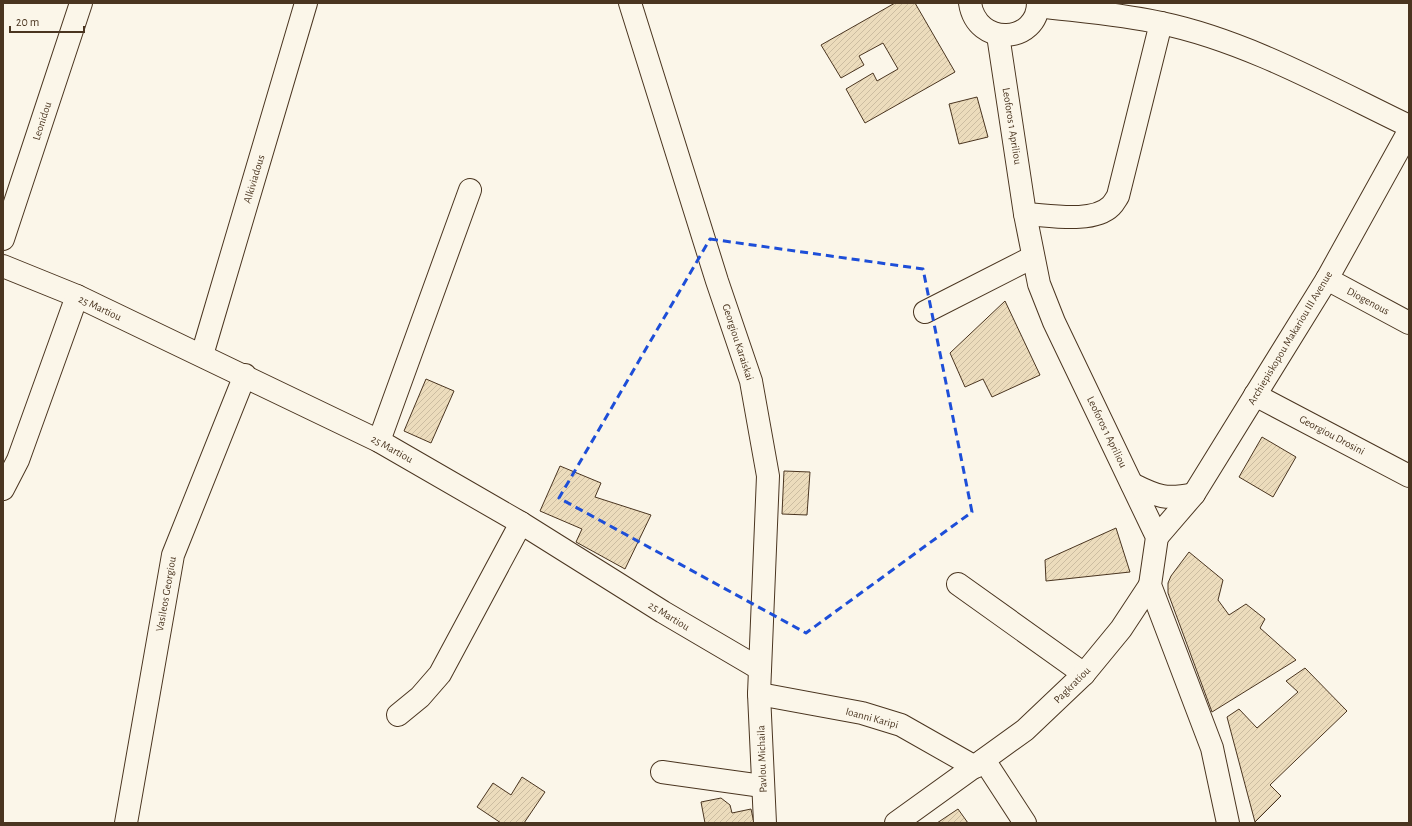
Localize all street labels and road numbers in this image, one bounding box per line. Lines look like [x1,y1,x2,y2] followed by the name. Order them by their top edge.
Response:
[1000,87,1024,166] street label: Leoforos 1 Apriliou
[31,100,54,142] street label: Leonidou
[241,154,267,204] street label: Alkiviadous
[1246,269,1334,407] street label: Archiepiskopou Makariou III Avenue
[1345,285,1391,317] street label: Diogenous
[77,293,123,323] street label: 25 Martiou
[720,302,756,382] street label: Georgiou Karaiskai
[1085,395,1129,470] street label: Leoforos 1 Apriliou
[1298,413,1366,457] street label: Georgiou Drosini
[369,433,415,465] street label: 25 Martiou
[154,555,178,632] street label: Vasileos Georgiou
[647,600,692,633] street label: 25 Martiou
[1052,664,1093,705] street label: Pagkratiou
[844,706,900,730] street label: Ioanni Karipi
[755,725,769,793] street label: Pavlou Michaila

